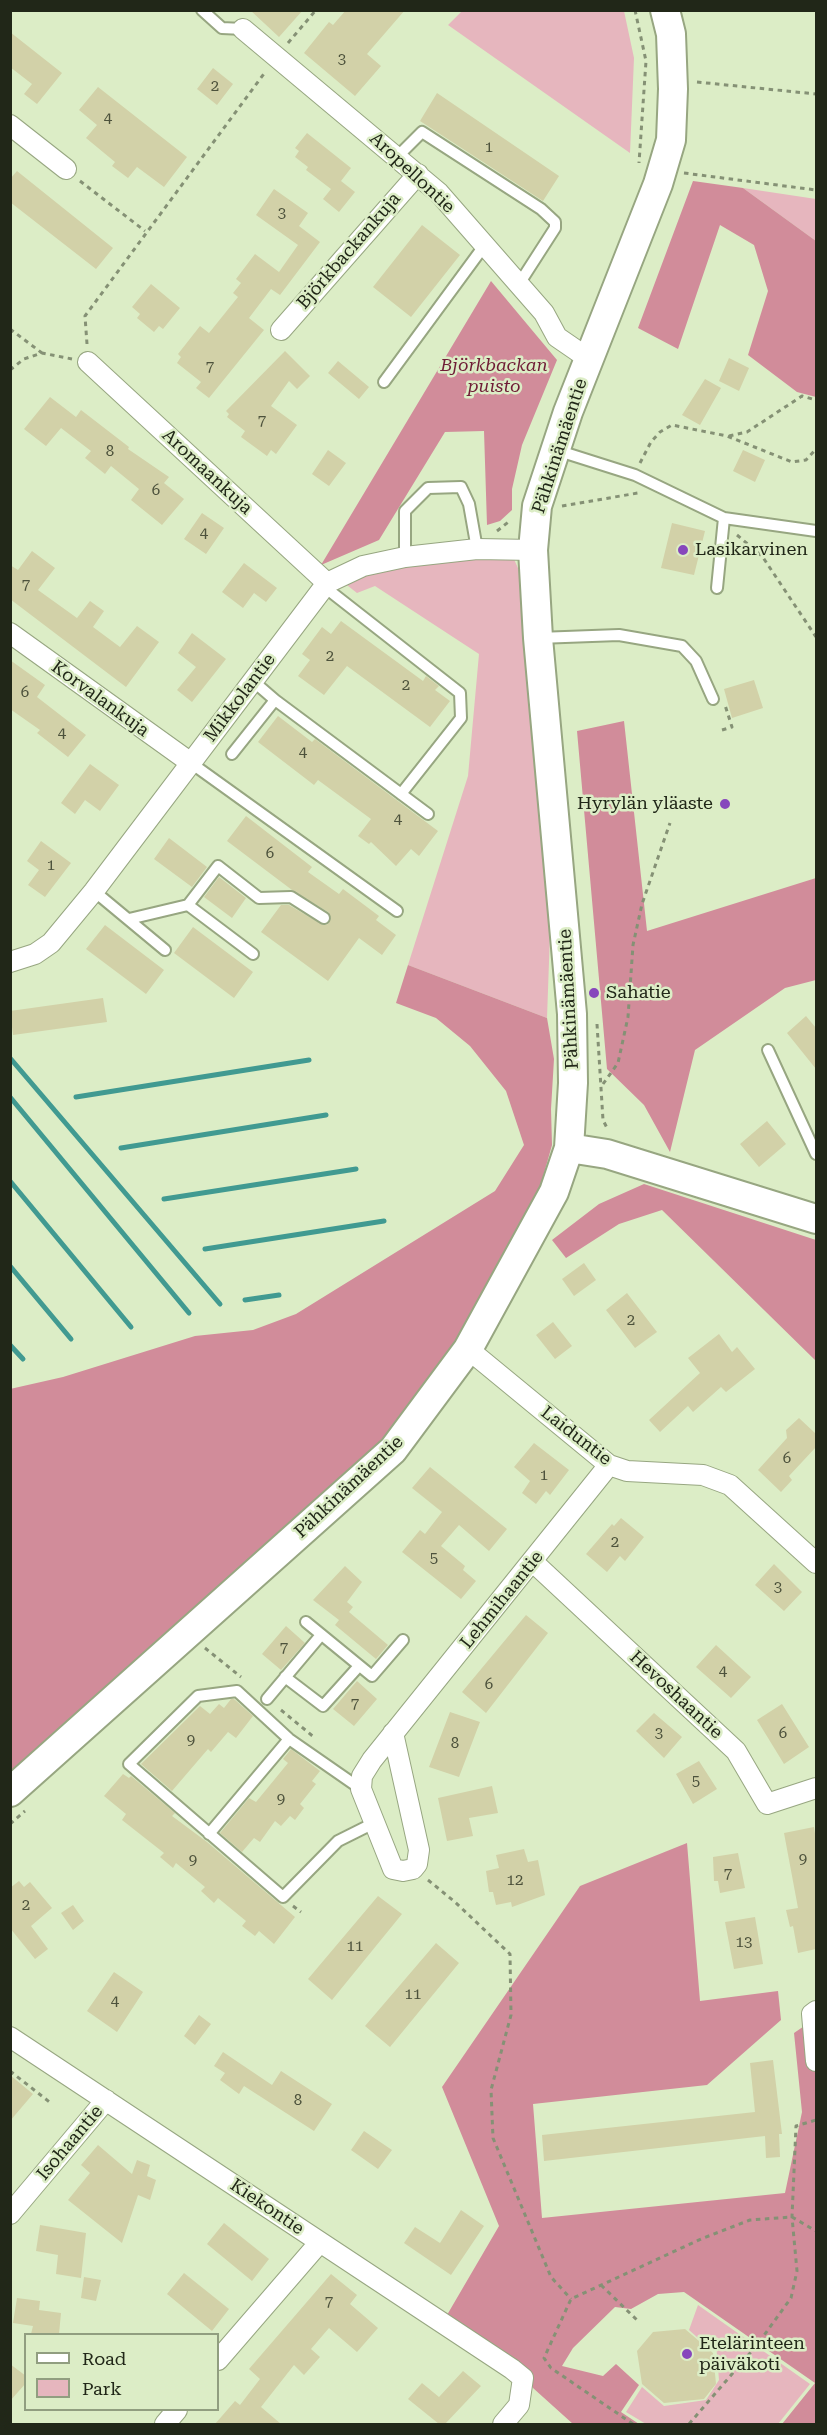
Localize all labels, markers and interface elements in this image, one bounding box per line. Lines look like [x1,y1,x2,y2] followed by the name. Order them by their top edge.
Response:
[338,51,346,69] house number: 3
[211,78,219,96] house number: 2
[104,110,112,128] house number: 4
[365,128,459,218] street label: Aropellontie
[485,139,493,157] house number: 1
[293,188,405,314] street label: Björkbackankuja
[278,205,286,223] house number: 3
[440,355,548,398] park label: Björkbackan puisto
[206,358,214,376] house number: 7
[528,376,592,516] street label: Pähkinämäentie
[258,412,266,430] house number: 7
[157,425,257,519] street label: Aromaankuja
[106,443,114,461] house number: 8
[152,482,160,500] house number: 6
[200,525,208,543] house number: 4
[695,539,808,561] place label: Lasikarvinen
[676,543,690,557] marker: Lasikarvinen
[22,576,30,594] house number: 7
[326,648,334,666] house number: 2
[200,650,280,746] street label: Mikkolantie
[47,656,153,742] street label: Korvalankuja
[402,677,410,695] house number: 2
[21,684,29,702] house number: 6
[58,725,66,743] house number: 4
[299,744,307,762] house number: 4
[577,793,713,815] place label: Hyrylän yläaste
[718,797,732,811] marker: Hyrylän yläaste
[394,811,402,829] house number: 4
[266,845,274,863] house number: 6
[47,857,55,875] house number: 1
[555,928,583,1070] street label: Pähkinämäentie
[606,982,671,1004] place label: Sahatie
[587,986,601,1000] marker: Sahatie
[627,1312,635,1330] house number: 2
[536,1402,616,1470] street label: Laiduntie
[290,1431,408,1543] street label: Pähkinämäentie
[783,1450,791,1468] house number: 6
[540,1467,548,1485] house number: 1
[611,1534,619,1552] house number: 2
[456,1547,548,1653] street label: Lehmihaantie
[430,1550,438,1568] house number: 5
[774,1579,782,1597] house number: 3
[280,1639,288,1657] house number: 7
[625,1646,727,1744] street label: Hevoshaantie
[719,1663,727,1681] house number: 4
[485,1676,493,1694] house number: 6
[351,1695,359,1713] house number: 7
[655,1725,663,1743] house number: 3
[779,1725,787,1743] house number: 6
[187,1732,195,1750] house number: 9
[451,1735,459,1753] house number: 8
[692,1773,700,1791] house number: 5
[277,1791,285,1809] house number: 9
[799,1851,807,1869] house number: 9
[189,1852,197,1870] house number: 9
[724,1865,732,1883] house number: 7
[507,1872,523,1890] house number: 12
[22,1897,30,1915] house number: 2
[736,1934,752,1952] house number: 13
[347,1938,363,1956] house number: 11
[405,1986,421,2004] house number: 11
[111,1993,119,2011] house number: 4
[294,2092,302,2110] house number: 8
[32,2101,108,2185] street label: Isohaantie
[226,2174,308,2240] street label: Kiekontie
[325,2293,333,2311] house number: 7
[24,2333,219,2411] legend
[699,2333,805,2376] place label: Etelärinteen päiväkoti
[680,2347,694,2361] marker: Etelärinteen päiväkoti
[82,2348,126,2369] text: Road
[82,2378,122,2399] text: Park

